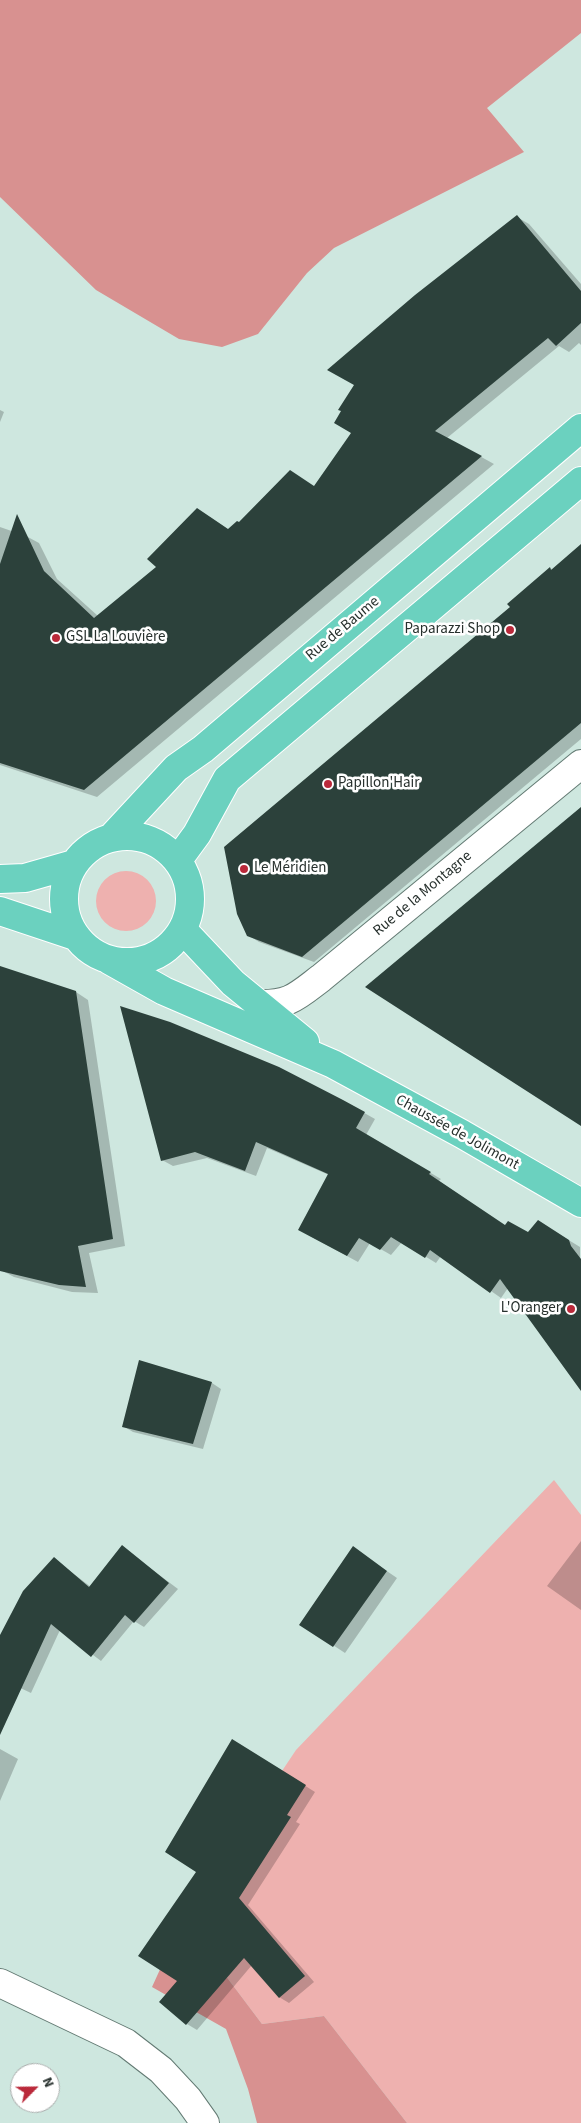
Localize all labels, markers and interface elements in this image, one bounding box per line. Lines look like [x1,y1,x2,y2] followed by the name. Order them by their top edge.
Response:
[303,593,383,665] street label: Rue de Baume
[404,621,500,639] place label: Paparazzi Shop
[504,624,516,636] marker: Paparazzi Shop
[66,629,165,647] place label: GSL La Louvière
[50,632,62,644] marker: GSL La Louvière
[338,775,419,793] place label: Papillon'Hair
[322,778,334,790] marker: Papillon'Hair
[370,848,476,940] street label: Rue de la Montagne
[254,860,326,878] place label: Le Méridien
[238,863,250,875] marker: Le Méridien
[392,1092,522,1174] street label: Chaussée de Jolimont
[501,1300,561,1318] place label: L'Oranger
[565,1303,577,1315] marker: L'Oranger
[10,2063,60,2113] north arrow
[37,2074,59,2091] text: N

